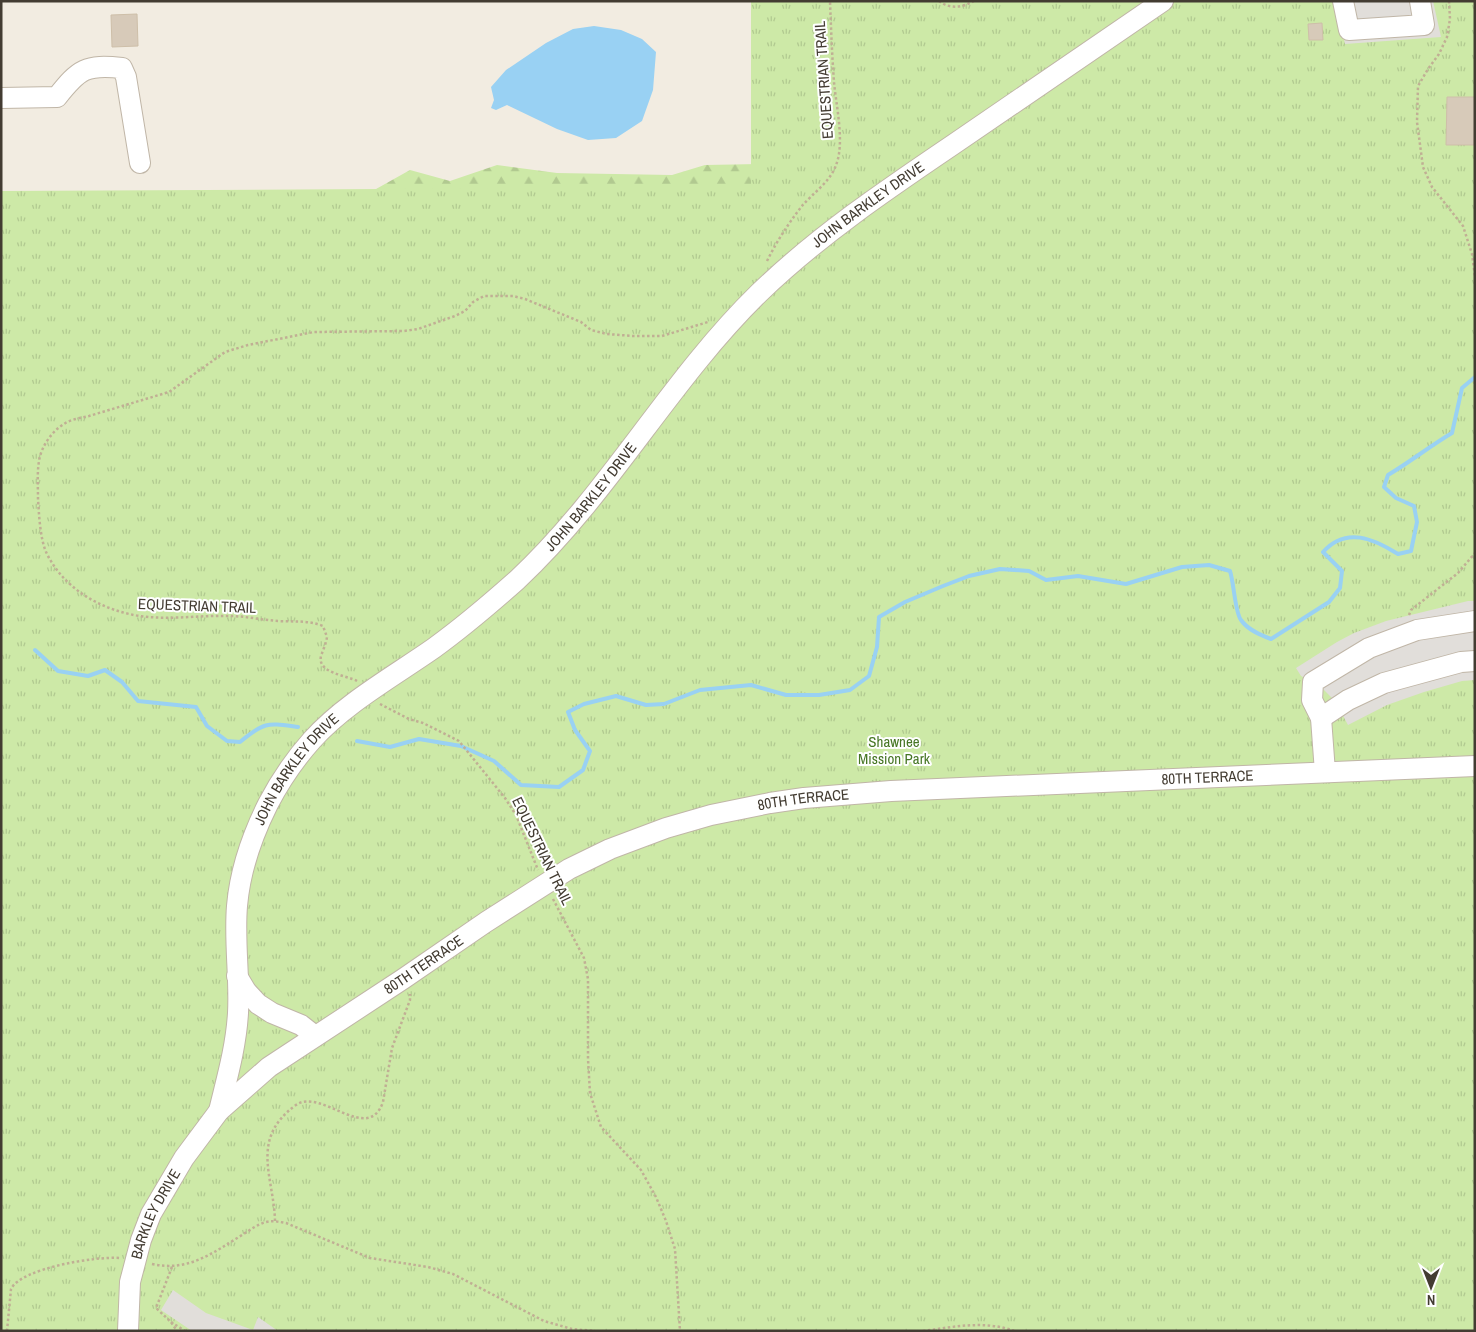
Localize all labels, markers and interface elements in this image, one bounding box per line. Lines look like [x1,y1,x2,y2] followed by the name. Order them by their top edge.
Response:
[809,20,838,140] street label: EQUESTRIAN TRAIL
[807,156,928,252] street label: JOHN BARKLEY DRIVE
[540,438,641,556] street label: JOHN BARKLEY DRIVE
[138,593,257,618] street label: EQUESTRIAN TRAIL
[249,708,343,828] street label: JOHN BARKLEY DRIVE
[858,731,931,769] park label: Shawnee Mission Park
[1161,764,1254,789] street label: 80TH TERRACE
[756,783,850,815] street label: 80TH TERRACE
[507,793,578,909] street label: EQUESTRIAN TRAIL
[379,930,467,999] street label: 80TH TERRACE
[125,1165,185,1261] street label: BARKLEY DRIVE
[1406,1262,1456,1312] north arrow
[1427,1291,1435,1309] text: N

